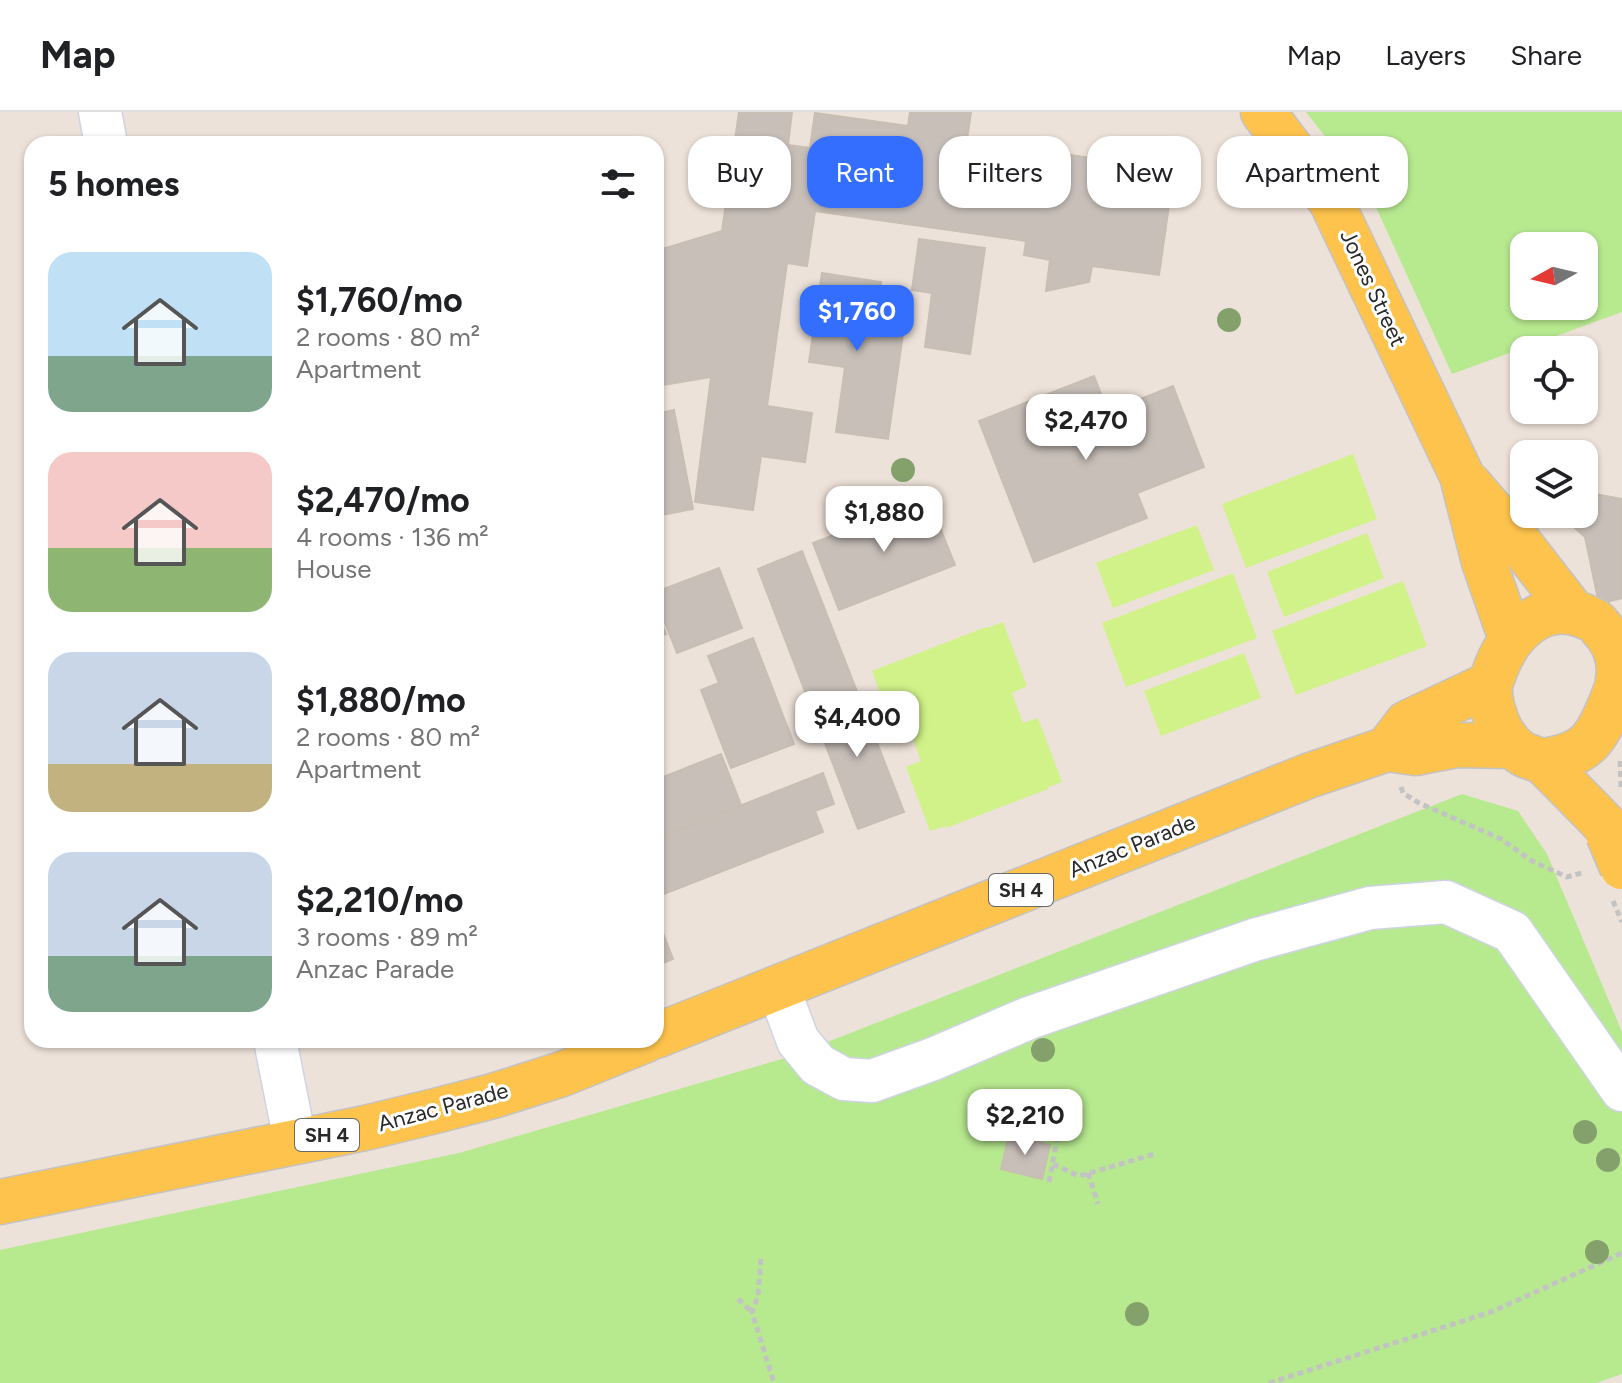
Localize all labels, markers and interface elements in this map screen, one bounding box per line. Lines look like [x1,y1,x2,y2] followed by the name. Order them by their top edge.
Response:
[40,32,116,78] text: Map
[1287,38,1341,72] text: Map
[1385,38,1466,72] text: Layers
[1510,38,1582,72] text: Share
[688,136,791,208] chip: Buy
[807,136,923,208] chip: Rent
[939,136,1071,208] chip: Filters
[1087,136,1201,208] chip: New
[1217,136,1408,208] chip: Apartment
[596,162,640,206] icon: filters
[48,164,179,205] text: 5 homes
[1334,225,1412,351] street label: Jones Street
[1510,232,1598,320] north arrow
[1510,232,1598,528] map controls
[296,280,463,321] text: $1,760/mo
[112,284,208,380] icon: home
[792,285,922,353] pin: $1,760
[818,295,896,327] text: $1,760
[296,321,480,353] text: 2 rooms · 80 m²
[1510,336,1598,424] button: locate
[296,353,422,385] text: Apartment
[1021,394,1151,462] pin: $2,470
[1044,404,1128,436] text: $2,470
[1510,440,1598,528] button: layers
[296,480,470,521] text: $2,470/mo
[112,484,208,580] icon: home
[819,486,949,554] pin: $1,880
[844,496,924,528] text: $1,880
[296,521,489,553] text: 4 rooms · 136 m²
[296,553,371,585] text: House
[296,680,466,721] text: $1,880/mo
[112,684,208,780] icon: home
[792,691,922,759] pin: $4,400
[813,701,901,733] text: $4,400
[296,721,480,753] text: 2 rooms · 80 m²
[296,753,422,785] text: Apartment
[1065,808,1199,884] street label: Anzac Parade
[989,874,1053,906] road number: SH 4
[296,880,463,921] text: $2,210/mo
[112,884,208,980] icon: home
[296,921,478,953] text: 3 rooms · 89 m²
[296,953,454,985] text: Anzac Parade
[375,1077,511,1137] street label: Anzac Parade
[960,1089,1090,1157] pin: $2,210
[985,1099,1065,1131] text: $2,210
[295,1119,359,1151] road number: SH 4

